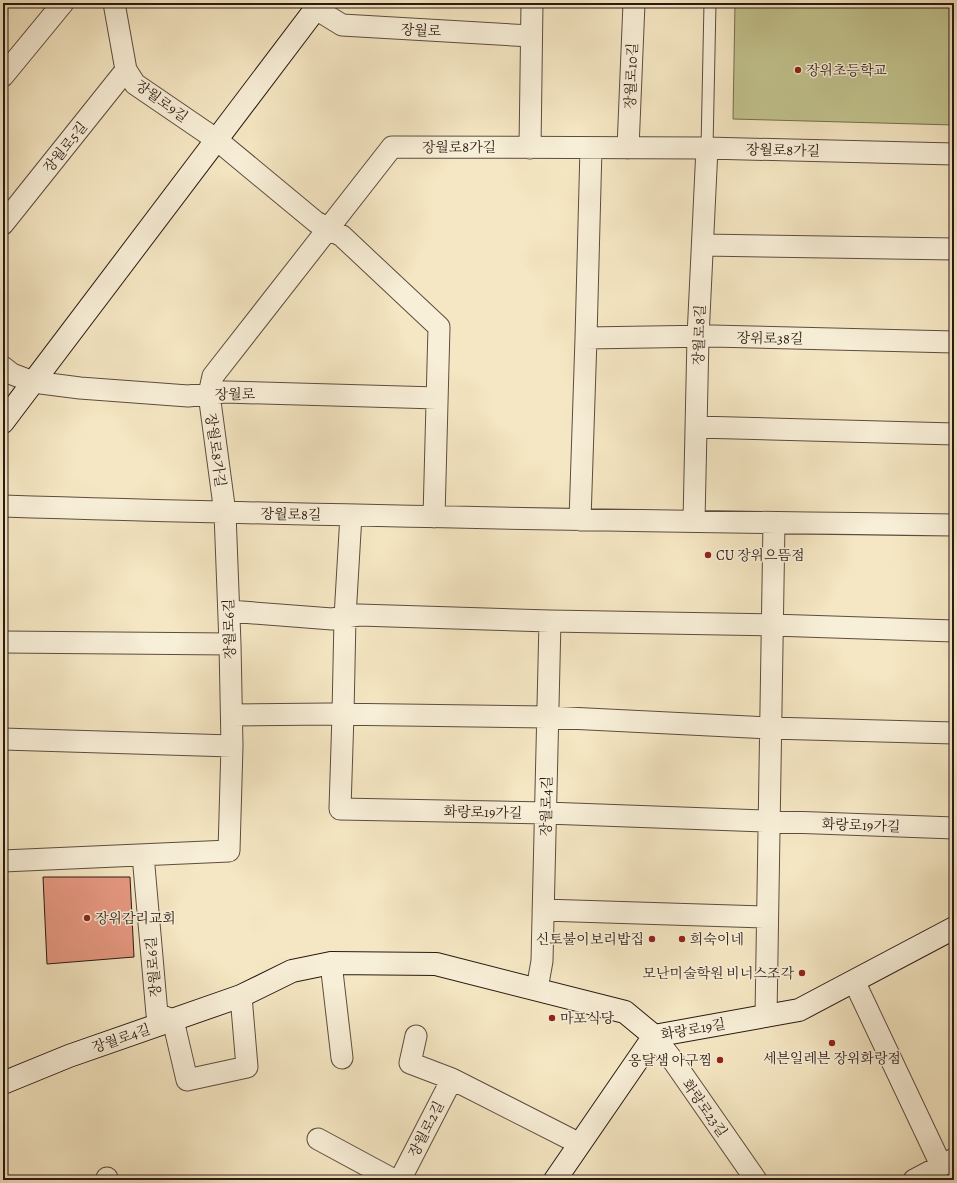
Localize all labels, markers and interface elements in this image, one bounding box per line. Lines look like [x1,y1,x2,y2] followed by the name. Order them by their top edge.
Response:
[400,20,442,41] street label: 장월로
[621,43,642,110] street label: 장월로10길
[806,61,888,80] place label: 장위초등학교
[793,65,803,75] marker: 장위초등학교
[132,76,192,127] street label: 장월로9길
[39,118,92,177] street label: 장월로5길
[422,138,496,157] street label: 장월로8가길
[746,140,820,161] street label: 장월로8가길
[689,304,710,366] street label: 장월로8길
[736,328,804,349] street label: 장위로38길
[215,385,256,404] street label: 장월로
[201,412,230,488] street label: 장월로8가길
[260,504,322,525] street label: 장월로8길
[716,546,805,565] place label: CU 장위으뜸점
[703,550,713,560] marker: CU 장위으뜸점
[219,598,240,660] street label: 장월로6길
[536,776,557,836] street label: 장월로4길
[443,802,523,823] street label: 화랑로19가길
[821,815,901,836] street label: 화랑로19가길
[95,909,176,928] place label: 장위감리교회
[82,913,92,923] marker: 장위감리교회
[536,930,644,949] place label: 신토불이보리밥집
[690,930,744,949] place label: 희숙이네
[647,934,657,944] marker: 신토불이보리밥집
[677,934,687,944] marker: 희숙이네
[141,936,166,998] street label: 장월로6길
[642,964,794,983] place label: 모난미술학원 비너스조각
[797,968,807,978] marker: 모난미술학원 비너스조각
[560,1009,615,1028] place label: 마포식당
[547,1013,557,1023] marker: 마포식당
[659,1014,727,1045] street label: 화랑로19길
[89,1020,153,1057] street label: 장월로4길
[827,1038,837,1048] marker: 세븐일레븐 장위화랑점
[763,1049,901,1068] place label: 세븐일레븐 장위화랑점
[628,1051,712,1070] place label: 옹달샘 아구찜
[715,1055,725,1065] marker: 옹달샘 아구찜
[678,1076,731,1141] street label: 화랑로23길
[404,1098,449,1161] street label: 장월로2길

